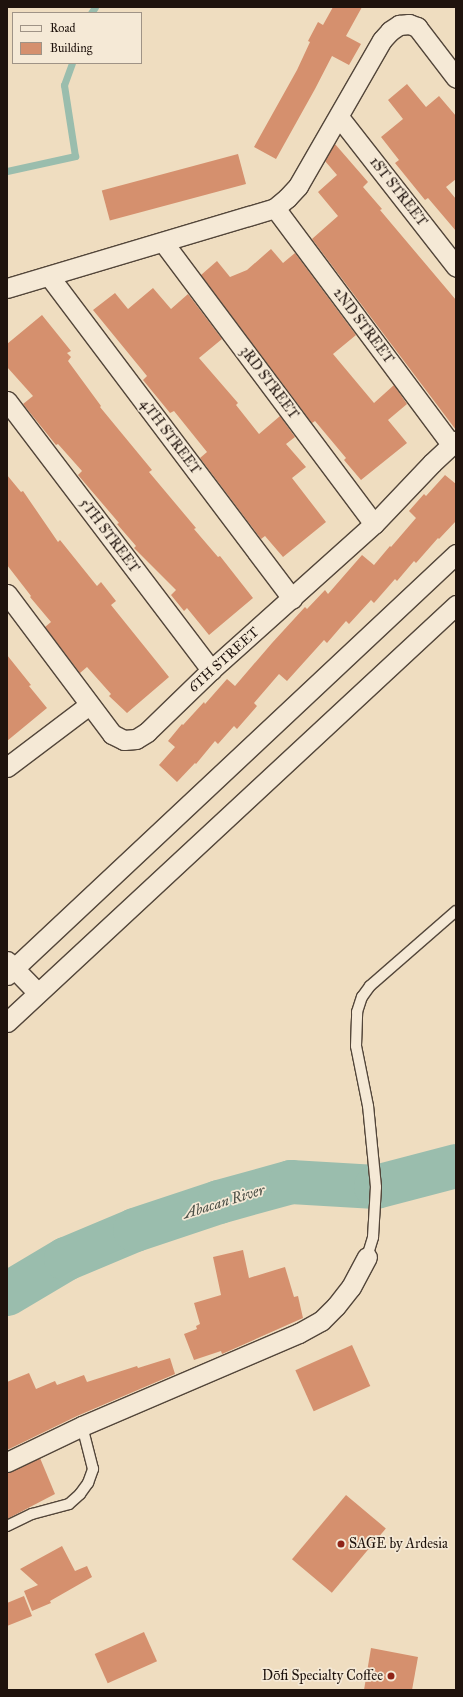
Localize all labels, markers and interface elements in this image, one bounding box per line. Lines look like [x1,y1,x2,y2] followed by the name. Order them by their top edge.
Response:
[12,12,142,64] legend
[50,21,76,35] text: Road
[50,41,92,55] text: Building
[366,154,430,230] street label: 1ST STREET
[329,285,397,367] street label: 2ND STREET
[236,343,302,423] street label: 3RD STREET
[136,396,204,478] street label: 4TH STREET
[76,496,142,576] street label: 5TH STREET
[185,624,263,696] street label: 6TH STREET
[181,1181,267,1223] water label: Abacan River
[349,1536,448,1552] place label: SAGE by Ardesia
[336,1539,346,1549] marker: SAGE by Ardesia
[262,1668,383,1684] place label: Dōfi Specialty Coffee
[386,1671,396,1681] marker: Dōfi Specialty Coffee

